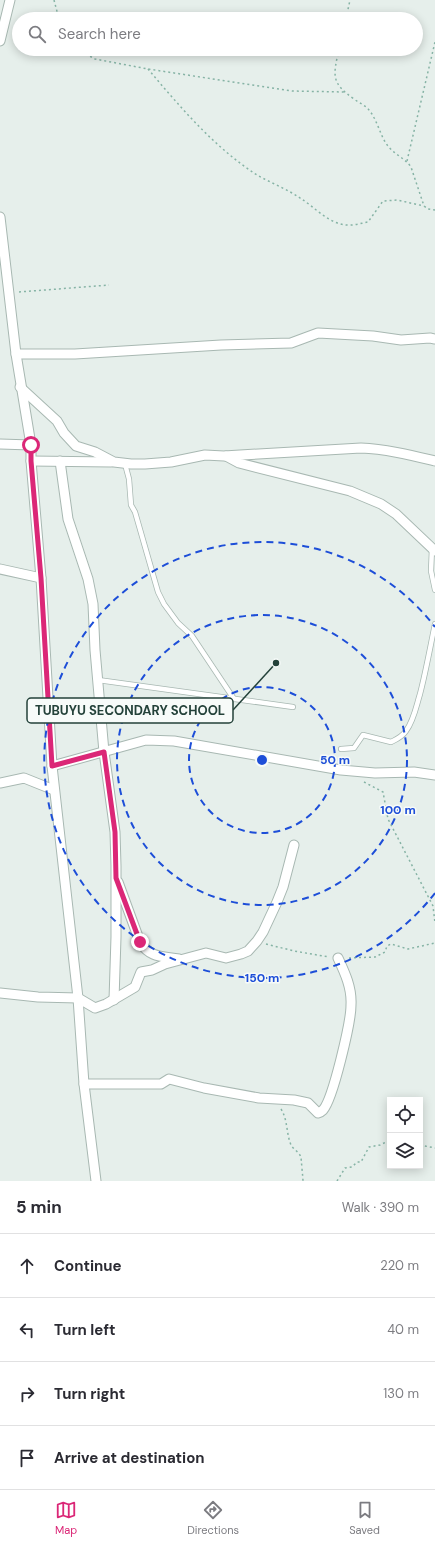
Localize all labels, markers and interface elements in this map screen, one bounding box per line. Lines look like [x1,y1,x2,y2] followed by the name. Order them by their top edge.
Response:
[12,12,423,56] search box
[26,23,48,45] icon: search
[58,24,141,44] text: Search here
[22,436,40,454] route start
[27,698,233,723] callout: TUBUYU SECONDARY SCHOOL
[35,702,225,719] text: TUBUYU SECONDARY SCHOOL
[320,752,350,768] text: 50 m
[255,753,269,767] centre of rings
[380,802,416,818] text: 100 m
[131,933,149,951] route end
[245,970,279,986] text: 150 m
[387,1097,423,1169] map controls
[387,1097,423,1133] button: locate
[387,1133,423,1169] button: layers
[16,1196,62,1218] text: 5 min
[342,1199,419,1216] text: Walk · 390 m
[16,1255,38,1277] icon: ahead
[54,1256,122,1276] text: Continue
[380,1257,419,1274] text: 220 m
[16,1319,38,1341] icon: left
[54,1320,115,1340] text: Turn left
[387,1321,419,1338] text: 40 m
[16,1383,38,1405] icon: right
[54,1384,125,1404] text: Turn right
[383,1385,419,1402] text: 130 m
[16,1447,38,1469] icon: arrive
[54,1448,205,1468] text: Arrive at destination
[55,1499,77,1537] tab: Map
[187,1499,239,1537] tab: Directions
[349,1499,380,1537] tab: Saved

